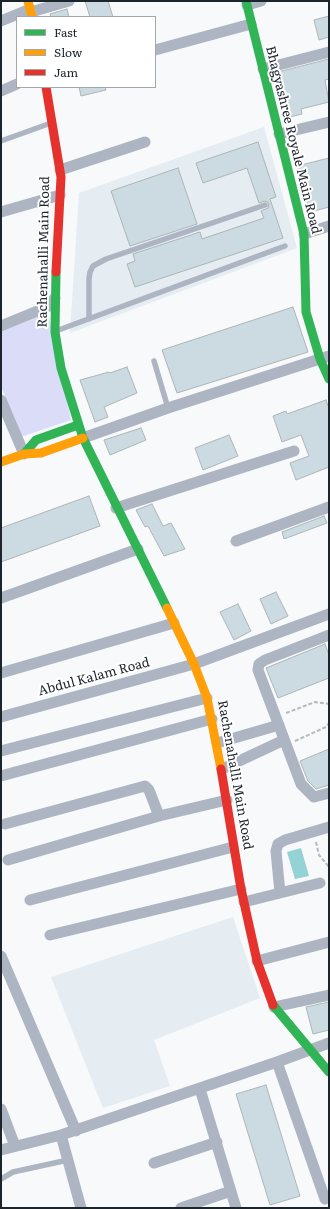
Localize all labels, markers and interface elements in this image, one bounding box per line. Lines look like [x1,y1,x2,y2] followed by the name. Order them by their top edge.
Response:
[16,16,156,88] legend
[54,23,77,41] text: Fast
[54,43,82,61] text: Slow
[262,44,324,236] street label: Bhagyashree Royale Main Road
[54,63,78,81] text: Jam
[35,176,53,328] street label: Rachenahalli Main Road
[37,655,151,699] street label: Abdul Kalam Road
[214,699,256,851] street label: Rachenahalli Main Road

